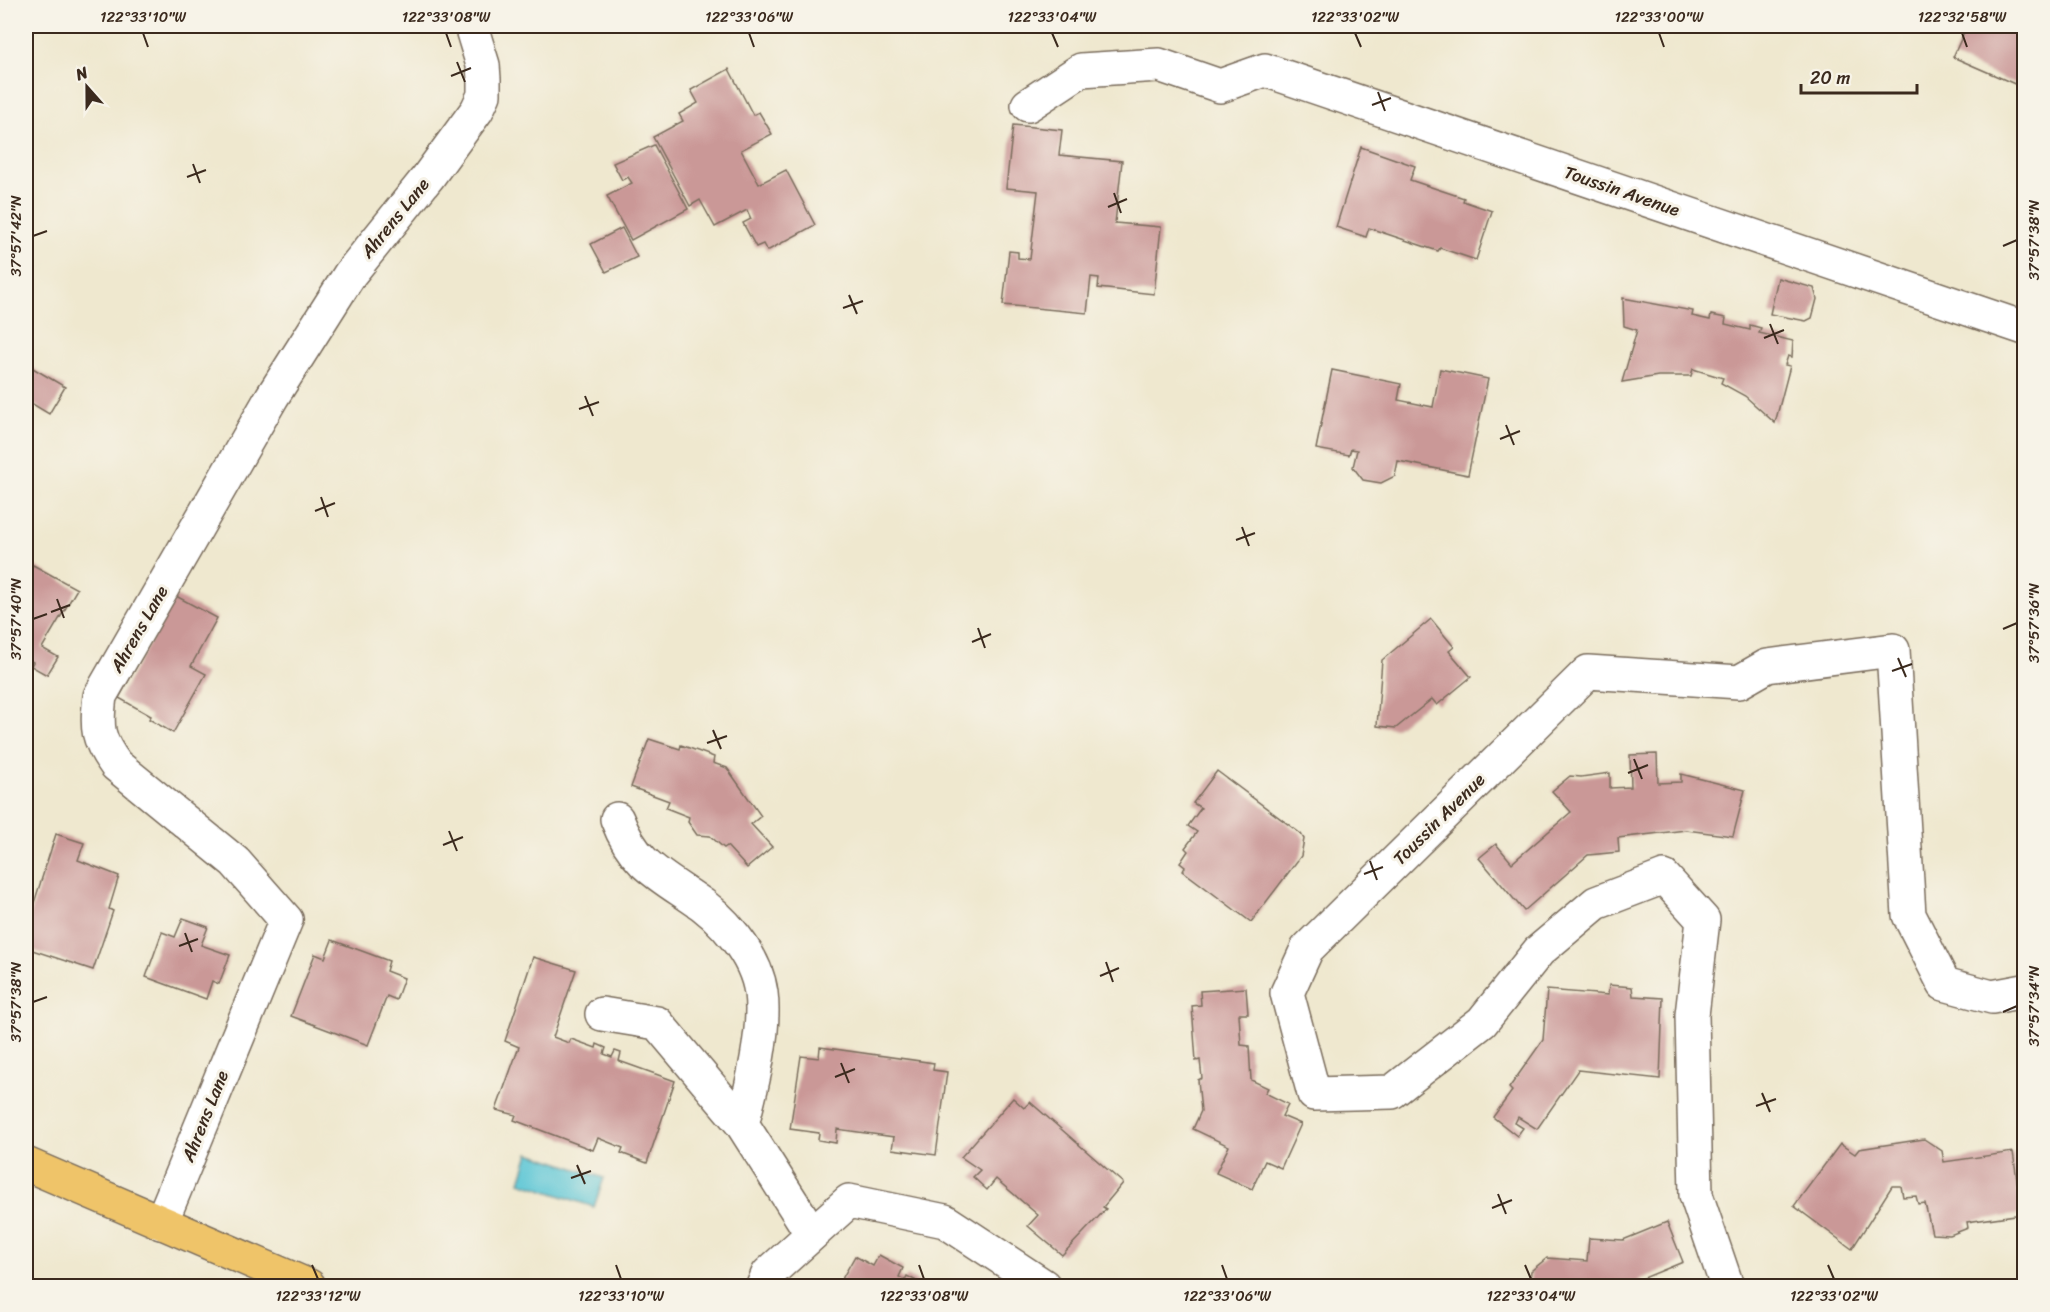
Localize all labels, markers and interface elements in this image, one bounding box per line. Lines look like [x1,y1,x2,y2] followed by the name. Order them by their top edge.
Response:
[100,4,186,30] text: 122°33'10"W
[402,4,491,30] text: 122°33'08"W
[705,4,793,30] text: 122°33'06"W
[1008,4,1097,30] text: 122°33'04"W
[1311,4,1400,30] text: 122°33'02"W
[1615,4,1704,30] text: 122°33'00"W
[1918,4,2007,30] text: 122°32'58"W
[57,57,117,117] north arrow
[1801,57,1916,95] scale bar
[70,58,93,89] text: N
[1810,62,1850,94] text: 20 m
[1560,156,1685,226] street label: Toussin Avenue
[352,170,438,266] street label: Ahrens Lane
[3,195,29,277] text: 37°57'42"N
[2021,199,2047,280] text: 37°57'38"N
[3,577,29,660] text: 37°57'40"N
[101,579,177,680] street label: Ahrens Lane
[2021,582,2047,663] text: 37°57'36"N
[1385,765,1493,873] street label: Toussin Avenue
[3,961,29,1042] text: 37°57'38"N
[2021,965,2047,1046] text: 37°57'34"N
[172,1065,238,1168] street label: Ahrens Lane
[275,1283,361,1309] text: 122°33'12"W
[578,1283,664,1309] text: 122°33'10"W
[880,1283,969,1309] text: 122°33'08"W
[1183,1283,1271,1309] text: 122°33'06"W
[1487,1283,1576,1309] text: 122°33'04"W
[1790,1283,1879,1309] text: 122°33'02"W

